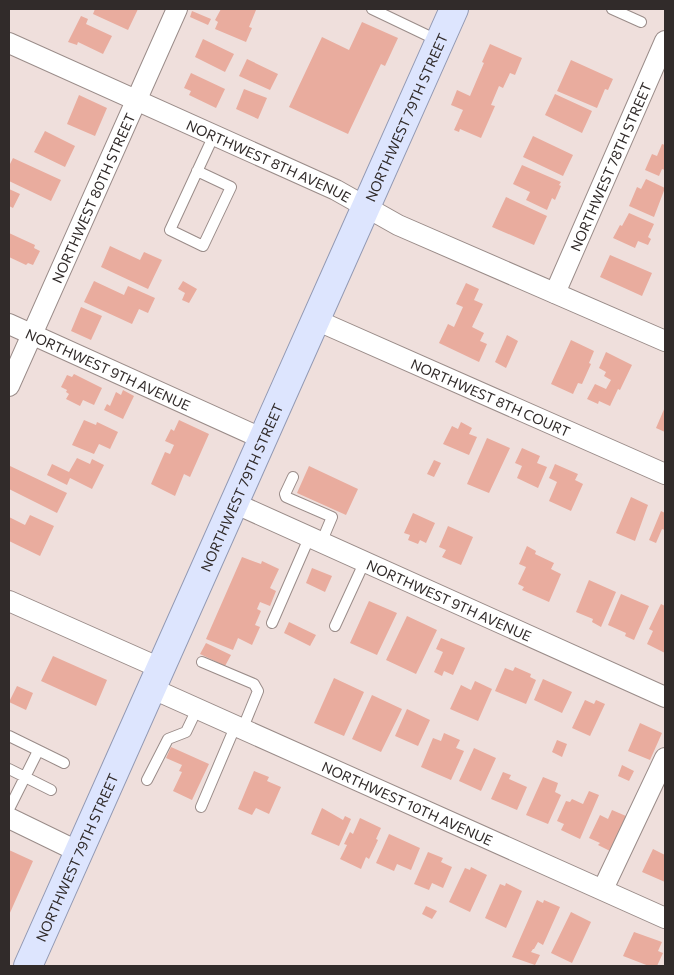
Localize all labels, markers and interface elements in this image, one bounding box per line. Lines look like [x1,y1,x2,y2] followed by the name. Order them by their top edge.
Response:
[361,30,451,204] street label: NORTHWEST 79TH STREET
[566,79,655,254] street label: NORTHWEST 78TH STREET
[48,110,138,285] street label: NORTHWEST 80TH STREET
[184,115,354,205] street label: NORTHWEST 8TH AVENUE
[23,324,193,414] street label: NORTHWEST 9TH AVENUE
[408,355,573,440] street label: NORTHWEST 8TH COURT
[196,400,286,574] street label: NORTHWEST 79TH STREET
[364,555,534,644] street label: NORTHWEST 9TH AVENUE
[319,757,496,848] street label: NORTHWEST 10TH AVENUE
[32,770,121,944] street label: NORTHWEST 79TH STREET

